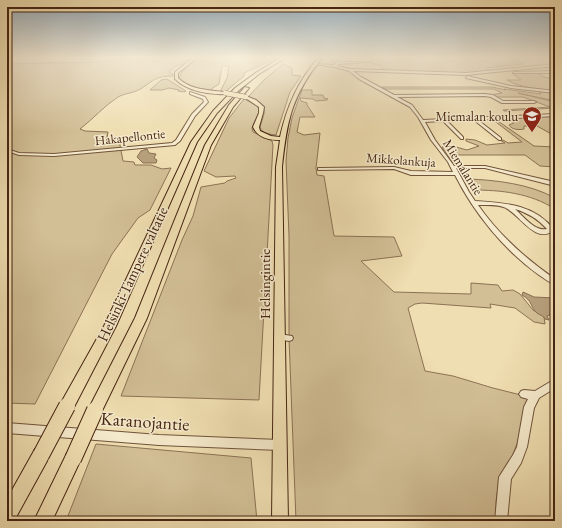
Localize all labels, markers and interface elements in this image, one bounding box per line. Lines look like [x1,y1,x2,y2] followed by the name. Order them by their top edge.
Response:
[521,105,543,133] school or university icon: Miemalan koulu
[436,108,518,125] place label: Miemalan koulu
[94,125,166,149] street label: Hakapellontie
[439,136,487,198] street label: Miemalantie
[366,149,437,171] street label: Mikkolankuja
[92,203,172,344] street label: Helsinki-Tampere valtatie
[255,249,274,319] street label: Helsingintie
[100,406,190,436] street label: Karanojantie

